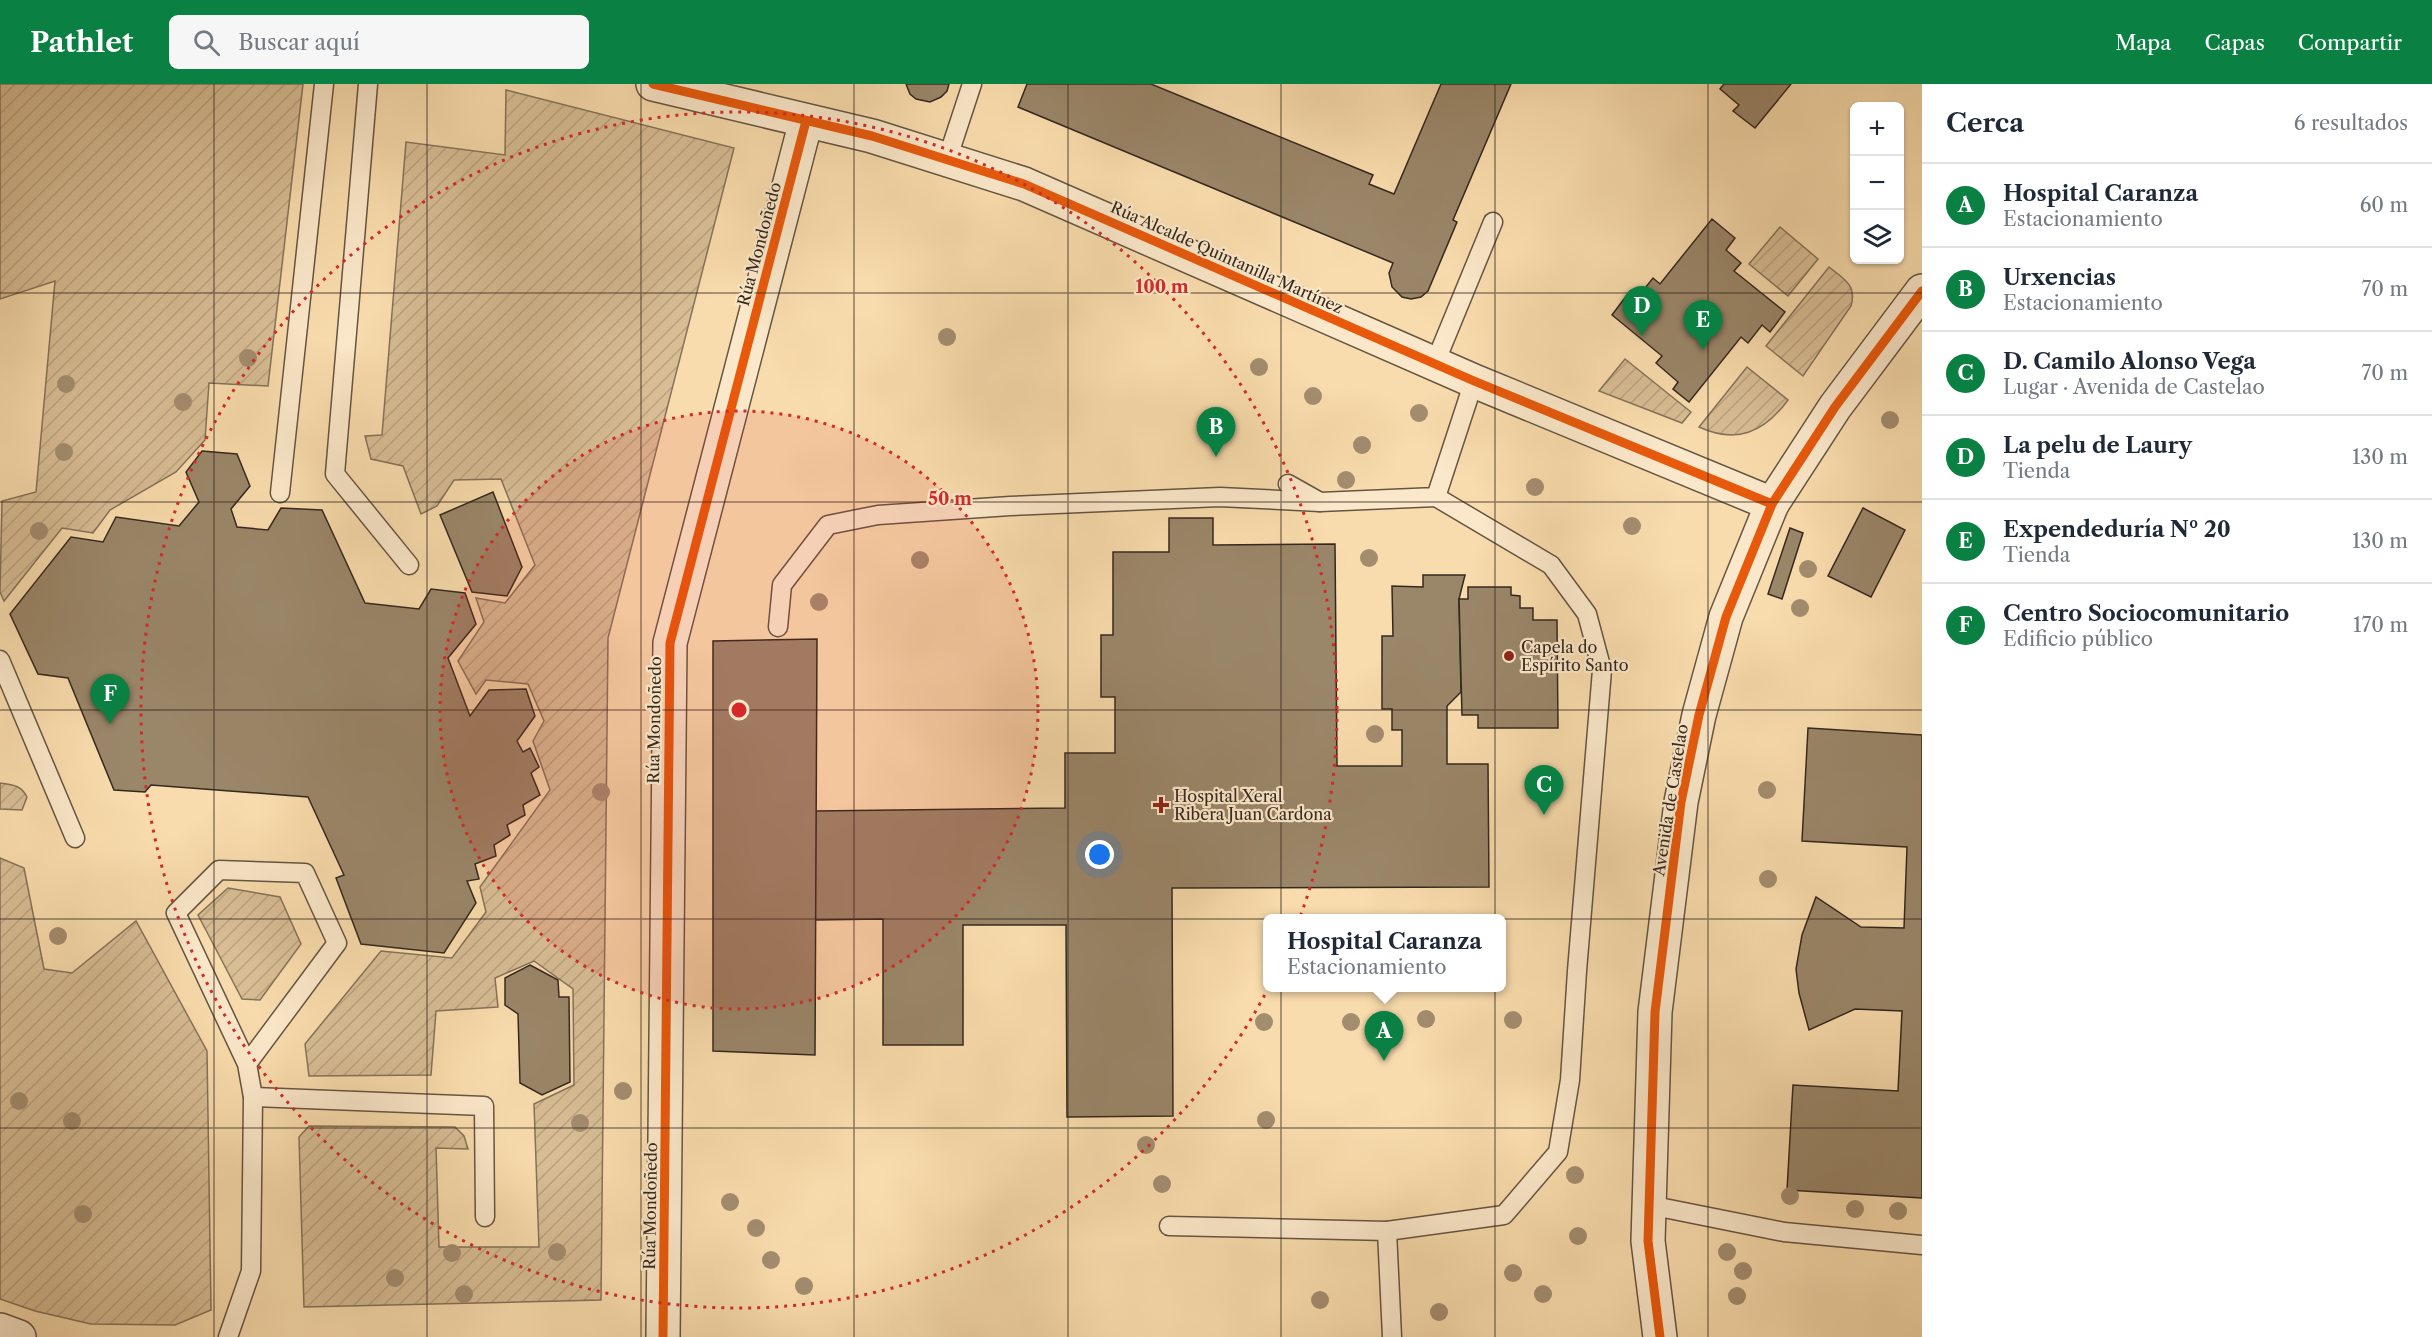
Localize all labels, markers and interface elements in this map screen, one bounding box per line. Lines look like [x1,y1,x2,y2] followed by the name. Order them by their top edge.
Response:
[169,15,589,69] search box
[30,25,133,59] text: Pathlet
[190,26,223,59] icon: search
[238,29,360,56] text: Buscar aquí
[2115,30,2171,55] text: Mapa
[2204,30,2265,55] text: Capas
[2298,30,2402,55] text: Compartir
[1850,102,1904,264] map controls
[1850,102,1904,156] button: +
[1946,107,2024,139] text: Cerca
[2294,111,2408,135] text: 6 resultados
[1850,156,1904,210] button: −
[733,180,785,308] street label: Rúa Mondoñedo
[2003,180,2198,207] text: Hospital Caranza
[1958,193,1973,217] text: A
[2360,193,2408,217] text: 60 m
[1108,197,1346,317] street label: Rúa Alcalde Quintanilla Martínez
[2003,207,2163,231] text: Estacionamiento
[1850,210,1904,264] button: layers
[2003,264,2116,291] text: Urxencias
[1135,276,1189,298] text: 100 m
[1958,277,1973,301] text: B
[2362,277,2408,301] text: 70 m
[1622,286,1662,336] pin: D
[2003,291,2163,315] text: Estacionamiento
[1684,300,1722,350] pin: E
[2003,348,2256,375] text: D. Camilo Alonso Vega
[1957,361,1974,385] text: C
[2362,361,2408,385] text: 70 m
[2003,375,2265,399] text: Lugar · Avenida de Castelao
[1196,408,1236,457] pin: B
[2003,432,2192,459] text: La pelu de Laury
[1957,445,1974,469] text: D
[2352,445,2408,469] text: 130 m
[2003,459,2070,483] text: Tienda
[928,488,972,510] text: 50 m
[2003,516,2231,543] text: Expendeduría Nº 20
[1958,529,1973,553] text: E
[2352,529,2408,553] text: 130 m
[2003,543,2070,567] text: Tienda
[2003,600,2289,627] text: Centro Sociocomunitario
[1959,613,1972,637] text: F
[2353,613,2408,637] text: 170 m
[2003,627,2153,651] text: Edificio público
[1521,637,1629,675] place label: Capela do Espírito Santo
[1502,649,1516,663] marker: Capela do Espírito Santo
[643,656,665,784] street label: Rúa Mondoñedo
[90,674,130,724] pin: F
[729,700,749,720] centre of rings
[1648,722,1692,878] street label: Avenida de Castelao
[1524,766,1564,815] pin: C
[1174,786,1332,824] place label: Hospital Xeral Ribera Juan Cardona
[1152,796,1170,814] marker: Hospital Xeral Ribera Juan Cardona
[1085,840,1114,869] your location
[1263,914,1506,992] popup
[1287,928,1482,955] text: Hospital Caranza
[1287,955,1447,979] text: Estacionamiento
[1364,1012,1404,1061] pin: A
[639,1142,661,1270] street label: Rúa Mondoñedo

